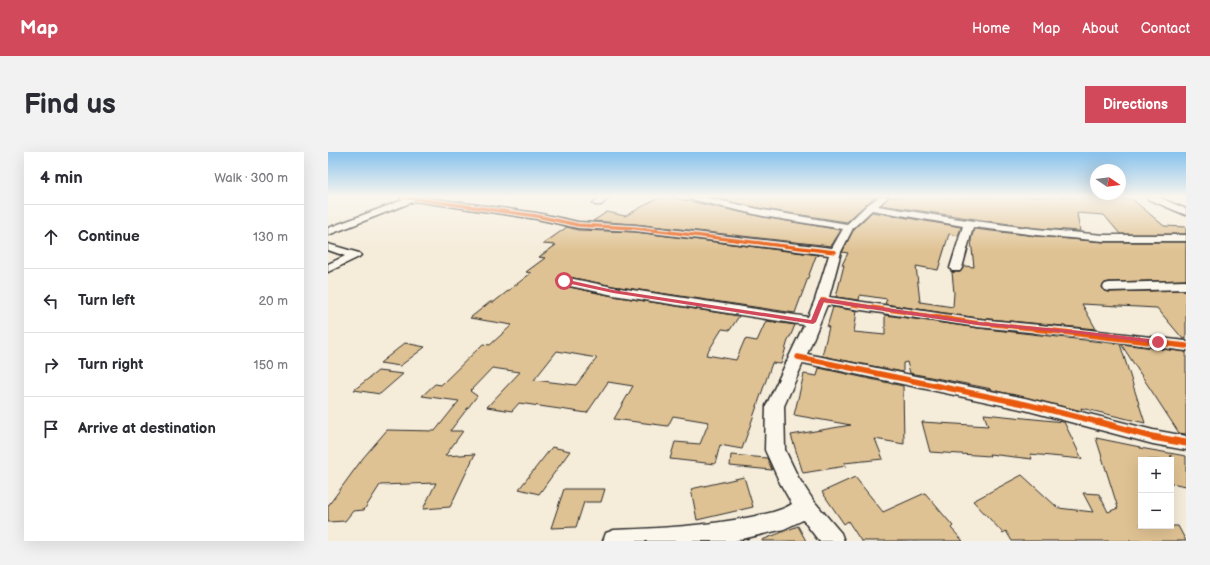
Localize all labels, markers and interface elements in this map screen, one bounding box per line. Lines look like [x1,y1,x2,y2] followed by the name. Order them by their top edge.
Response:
[20,17,58,40] text: Map
[972,20,1010,37] text: Home
[1032,20,1060,37] text: Map
[1082,20,1119,37] text: About
[1141,20,1190,37] text: Contact
[1085,86,1186,123] button: Directions
[24,88,116,121] text: Find us
[1090,164,1126,200] north arrow
[40,168,83,188] text: 4 min
[214,170,288,186] text: Walk · 300 m
[40,226,62,248] icon: ahead
[78,227,140,246] text: Continue
[253,229,288,245] text: 130 m
[555,272,573,290] route start
[40,290,62,312] icon: left
[78,291,135,310] text: Turn left
[258,293,288,309] text: 20 m
[1149,333,1167,351] route end
[40,354,62,376] icon: right
[78,355,143,374] text: Turn right
[254,357,288,373] text: 150 m
[40,418,62,440] icon: arrive
[78,419,216,438] text: Arrive at destination
[1138,457,1174,529] map controls
[1138,457,1174,493] button: +
[1138,493,1174,529] button: −

